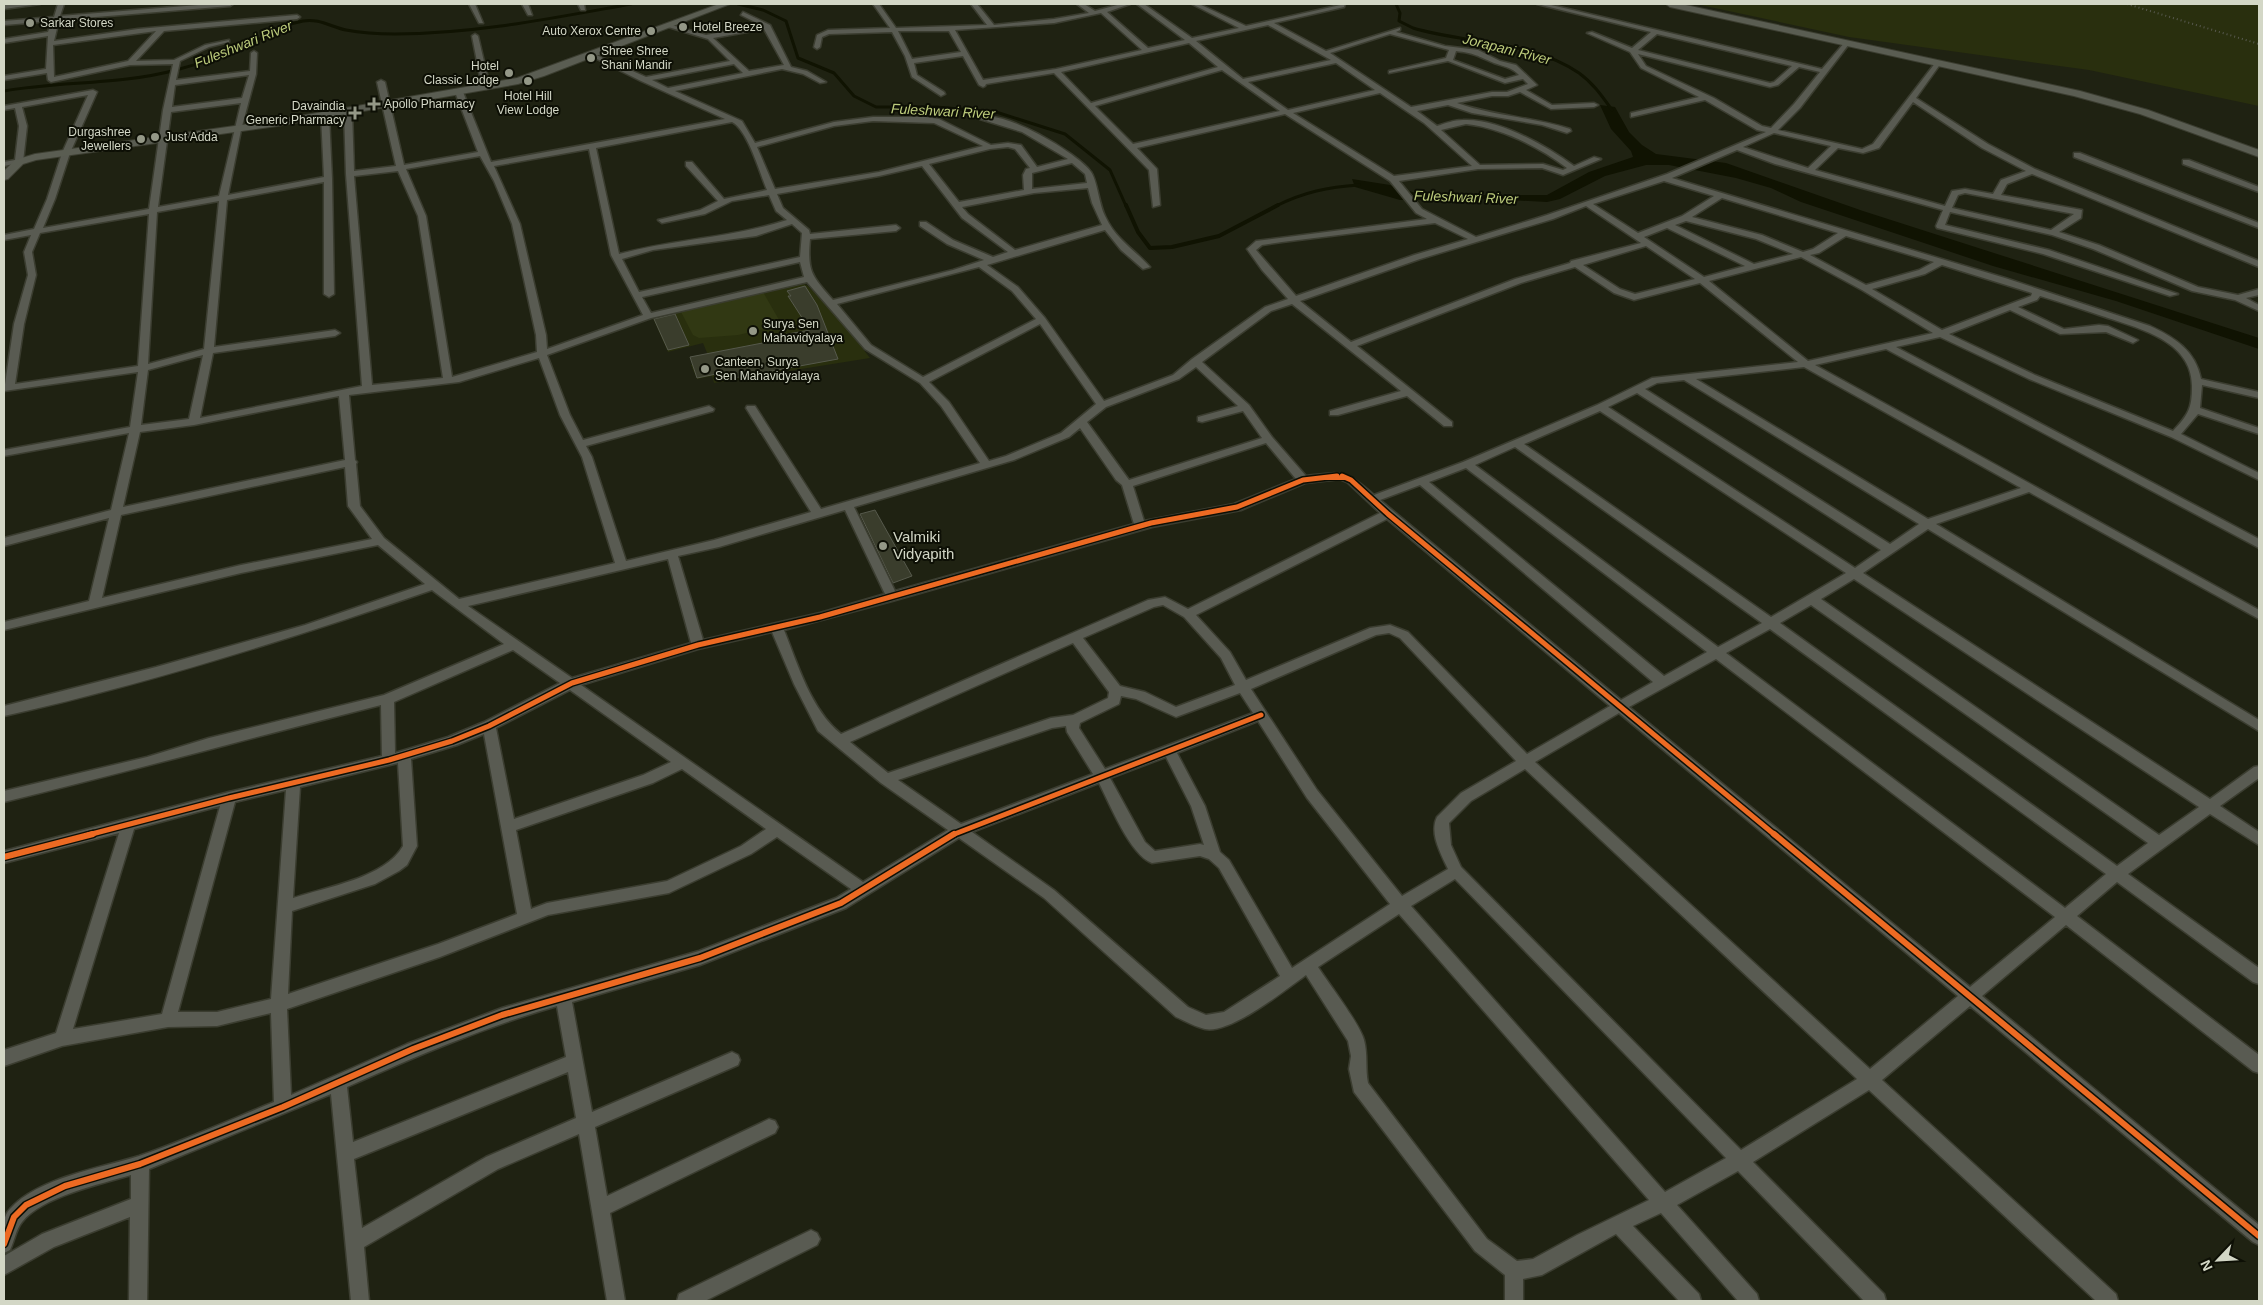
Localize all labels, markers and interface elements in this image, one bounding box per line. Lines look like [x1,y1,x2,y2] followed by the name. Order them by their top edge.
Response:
[40,16,113,30] place label: Sarkar Stores
[24,17,36,29] marker: Sarkar Stores
[192,17,296,71] water label: Fuleshwari River
[693,20,763,34] place label: Hotel Breeze
[677,21,689,33] marker: Hotel Breeze
[542,24,641,38] place label: Auto Xerox Centre
[645,25,657,37] marker: Auto Xerox Centre
[1460,30,1554,68] water label: Jorapani River
[601,44,672,72] place label: Shree Shree Shani Mandir
[585,52,597,64] marker: Shree Shree Shani Mandir
[424,59,499,87] place label: Hotel Classic Lodge
[503,67,515,79] marker: Hotel Classic Lodge
[522,75,534,87] marker: Hotel Hill View Lodge
[497,89,560,117] place label: Hotel Hill View Lodge
[384,97,475,111] place label: Apollo Pharmacy
[368,98,380,110] marker: Apollo Pharmacy
[246,99,345,127] place label: Davaindia Generic Pharmacy
[891,100,997,122] water label: Fuleshwari River
[349,107,361,119] marker: Davaindia Generic Pharmacy
[68,125,131,153] place label: Durgashree Jewellers
[165,130,218,144] place label: Just Adda
[149,131,161,143] marker: Just Adda
[135,133,147,145] marker: Durgashree Jewellers
[1414,187,1520,207] water label: Fuleshwari River
[763,317,843,345] place label: Surya Sen Mahavidyalaya
[747,325,759,337] marker: Surya Sen Mahavidyalaya
[715,355,820,383] place label: Canteen, Surya Sen Mahavidyalaya
[699,363,711,375] marker: Canteen, Surya Sen Mahavidyalaya
[893,528,954,562] place label: Valmiki Vidyapith
[877,540,889,552] marker: Valmiki Vidyapith
[2193,1235,2243,1285] north arrow
[2197,1258,2216,1273] text: N

